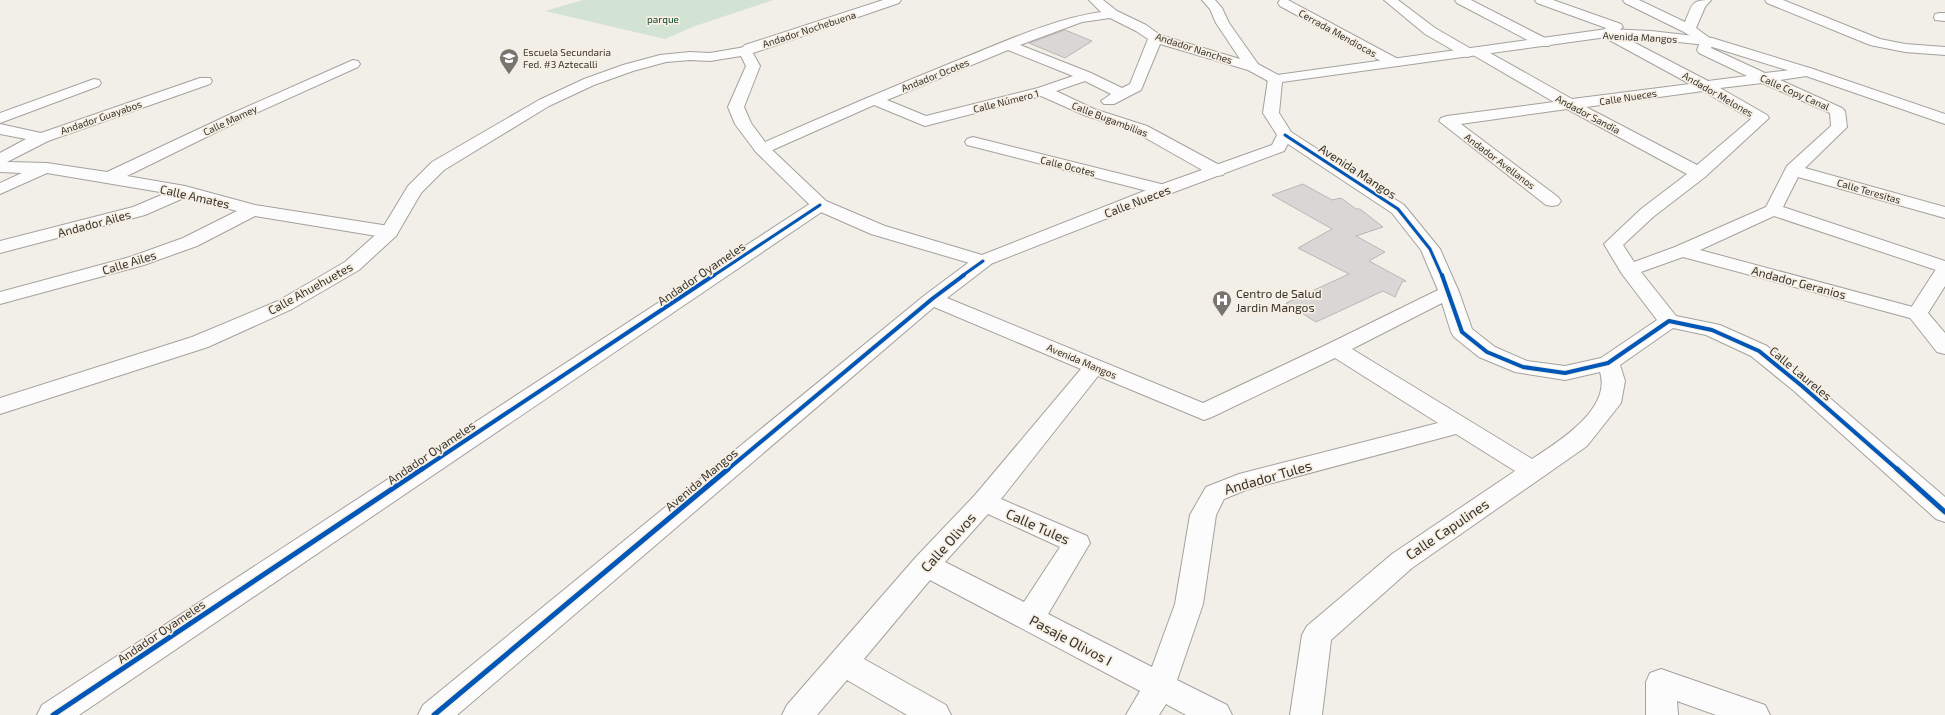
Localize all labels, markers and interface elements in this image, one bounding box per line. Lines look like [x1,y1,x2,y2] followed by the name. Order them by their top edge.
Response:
[1297,7,1379,59] street label: Cerrada Mendiocas
[761,8,857,50] street label: Andador Nochebuena
[647,13,679,25] park label: parque
[1602,29,1678,45] street label: Avenida Mangos
[1154,30,1234,66] street label: Andador Nanches
[523,46,611,70] place label: Escuela Secundaria Fed. #3 Aztecalli
[498,47,520,75] school or university icon: Escuela Secundaria Fed. #3 Aztecalli
[899,56,971,94] street label: Andador Ocotes
[1680,69,1756,119] street label: Andador Melones
[1758,71,1832,113] street label: Calle Copy Canal
[972,87,1040,115] street label: Calle Número 1
[1598,87,1658,107] street label: Calle Nueces
[1554,92,1622,136] street label: Andador Sandía
[59,97,143,137] street label: Andador Guayabos
[1070,99,1150,139] street label: Calle Bugambilias
[201,102,260,138] street label: Calle Mamey
[1462,131,1538,191] street label: Andador Avellanos
[1317,141,1399,201] street label: Avenida Mangos
[1039,153,1097,179] street label: Calle Ocotes
[1836,176,1902,206] street label: Calle Teresitas
[159,181,231,211] street label: Calle Amates
[1102,182,1172,220] street label: Calle Nueces
[56,207,132,239] street label: Andador Ailes
[654,238,748,308] street label: Andador Oyameles
[100,247,158,277] street label: Calle Ailes
[265,259,355,317] street label: Calle Ahuehuetes
[1750,263,1848,301] street label: Andador Geranios
[1236,286,1322,314] place label: Centro de Salud Jardin Mangos
[1211,289,1233,317] hospital icon: Centro de Salud Jardin Mangos
[1045,341,1119,381] street label: Avenida Mangos
[1767,343,1835,403] street label: Calle Laureles
[384,417,478,487] street label: Andador Oyameles
[662,445,740,513] street label: Avenida Mangos
[1222,456,1314,498] street label: Andador Tules
[1402,495,1492,563] street label: Calle Capulines
[1003,504,1073,548] street label: Calle Tules
[917,509,979,575] street label: Calle Olivos
[114,596,208,666] street label: Andador Oyameles
[1027,611,1115,669] street label: Pasaje Olivos I

